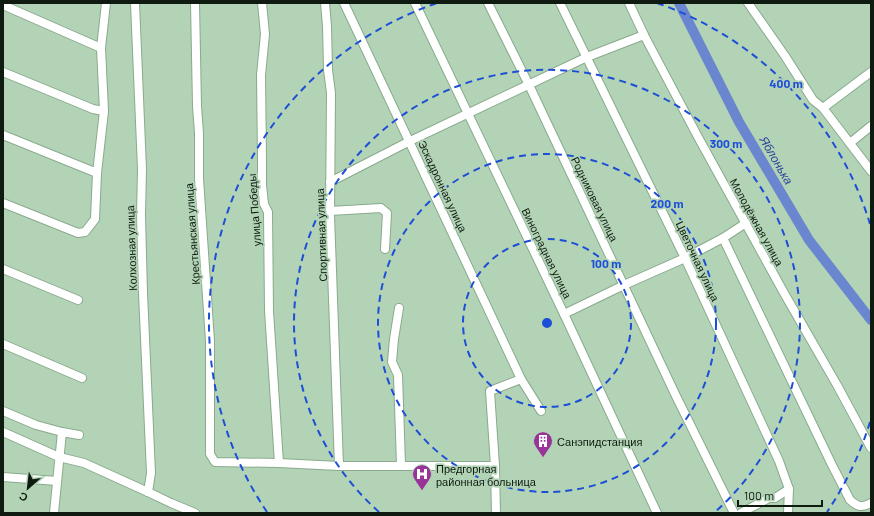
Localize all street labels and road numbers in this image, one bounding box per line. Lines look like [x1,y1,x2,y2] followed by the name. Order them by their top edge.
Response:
[416,138,470,235] street label: Эскадронная улица
[569,155,622,244] street label: Родниковая улица
[245,173,263,247] street label: улица Победы
[728,176,787,269] street label: Молодёжная улица
[182,182,202,285] street label: Крестьянская улица
[313,187,329,282] street label: Спортивная улица
[123,204,139,291] street label: Колхозная улица
[519,206,575,301] street label: Виноградная улица
[674,219,723,304] street label: Цветочная улица

